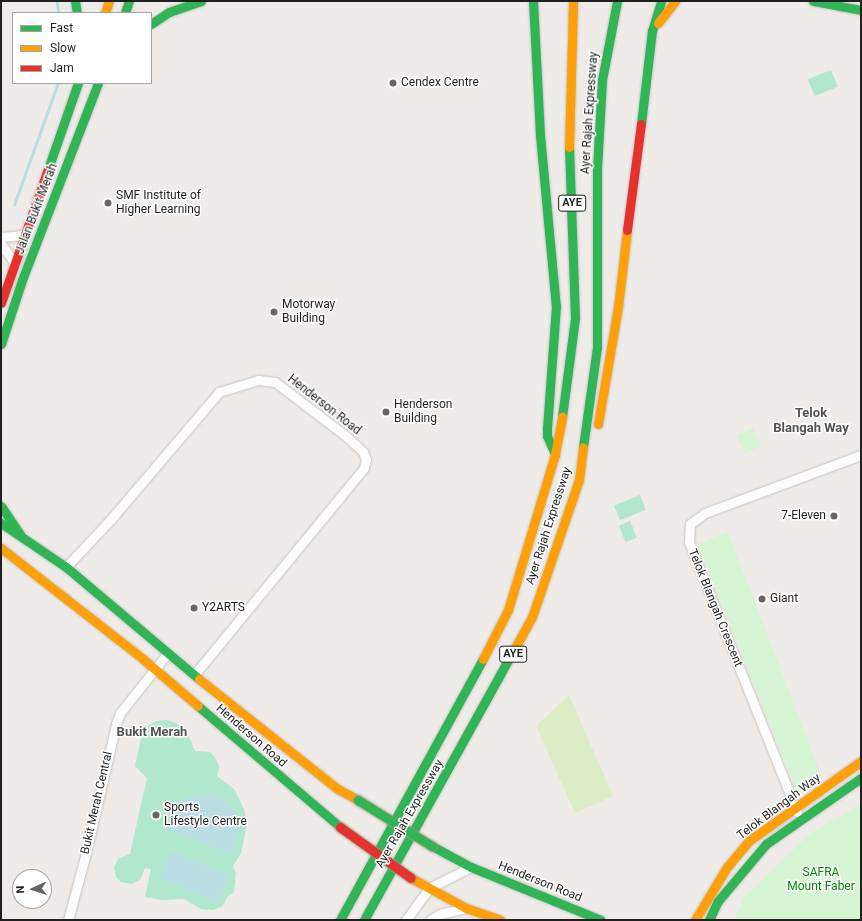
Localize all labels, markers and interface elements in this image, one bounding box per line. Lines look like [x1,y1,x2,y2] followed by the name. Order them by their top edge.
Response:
[12,12,152,84] legend
[50,21,73,35] text: Fast
[50,41,76,55] text: Slow
[579,51,601,175] street label: Ayer Rajah Expressway
[50,61,74,75] text: Jam
[401,76,479,90] place label: Cendex Centre
[388,78,398,88] marker: Cendex Centre
[13,162,61,256] street label: Jalan Bukit Merah
[116,189,201,217] place label: SMF Institute of Higher Learning
[558,194,586,212] road number: AYE
[103,198,113,208] marker: SMF Institute of Higher Learning
[282,298,335,326] place label: Motorway Building
[269,307,279,317] marker: Motorway Building
[285,372,363,438] street label: Henderson Road
[394,398,452,426] place label: Henderson Building
[773,406,849,437] district label: Telok Blangah Way
[381,407,391,417] marker: Henderson Building
[523,465,575,587] street label: Ayer Rajah Expressway
[781,509,826,523] place label: 7-Eleven
[829,511,839,521] marker: 7-Eleven
[685,547,745,669] street label: Telok Blangah Crescent
[770,592,798,606] place label: Giant
[757,594,767,604] marker: Giant
[202,601,245,615] place label: Y2ARTS
[189,603,199,613] marker: Y2ARTS
[499,645,527,663] road number: AYE
[213,701,289,771] street label: Henderson Road
[117,724,187,740] district label: Bukit Merah
[78,750,116,856] street label: Bukit Merah Central
[373,757,447,871] street label: Ayer Rajah Expressway
[734,771,824,843] street label: Telok Blangah Way
[164,801,247,829] place label: Sports Lifestyle Centre
[151,810,161,820] marker: Sports Lifestyle Centre
[496,859,584,905] street label: Henderson Road
[787,866,855,894] park label: SAFRA Mount Faber
[12,869,52,909] north arrow
[14,885,27,894] text: N

